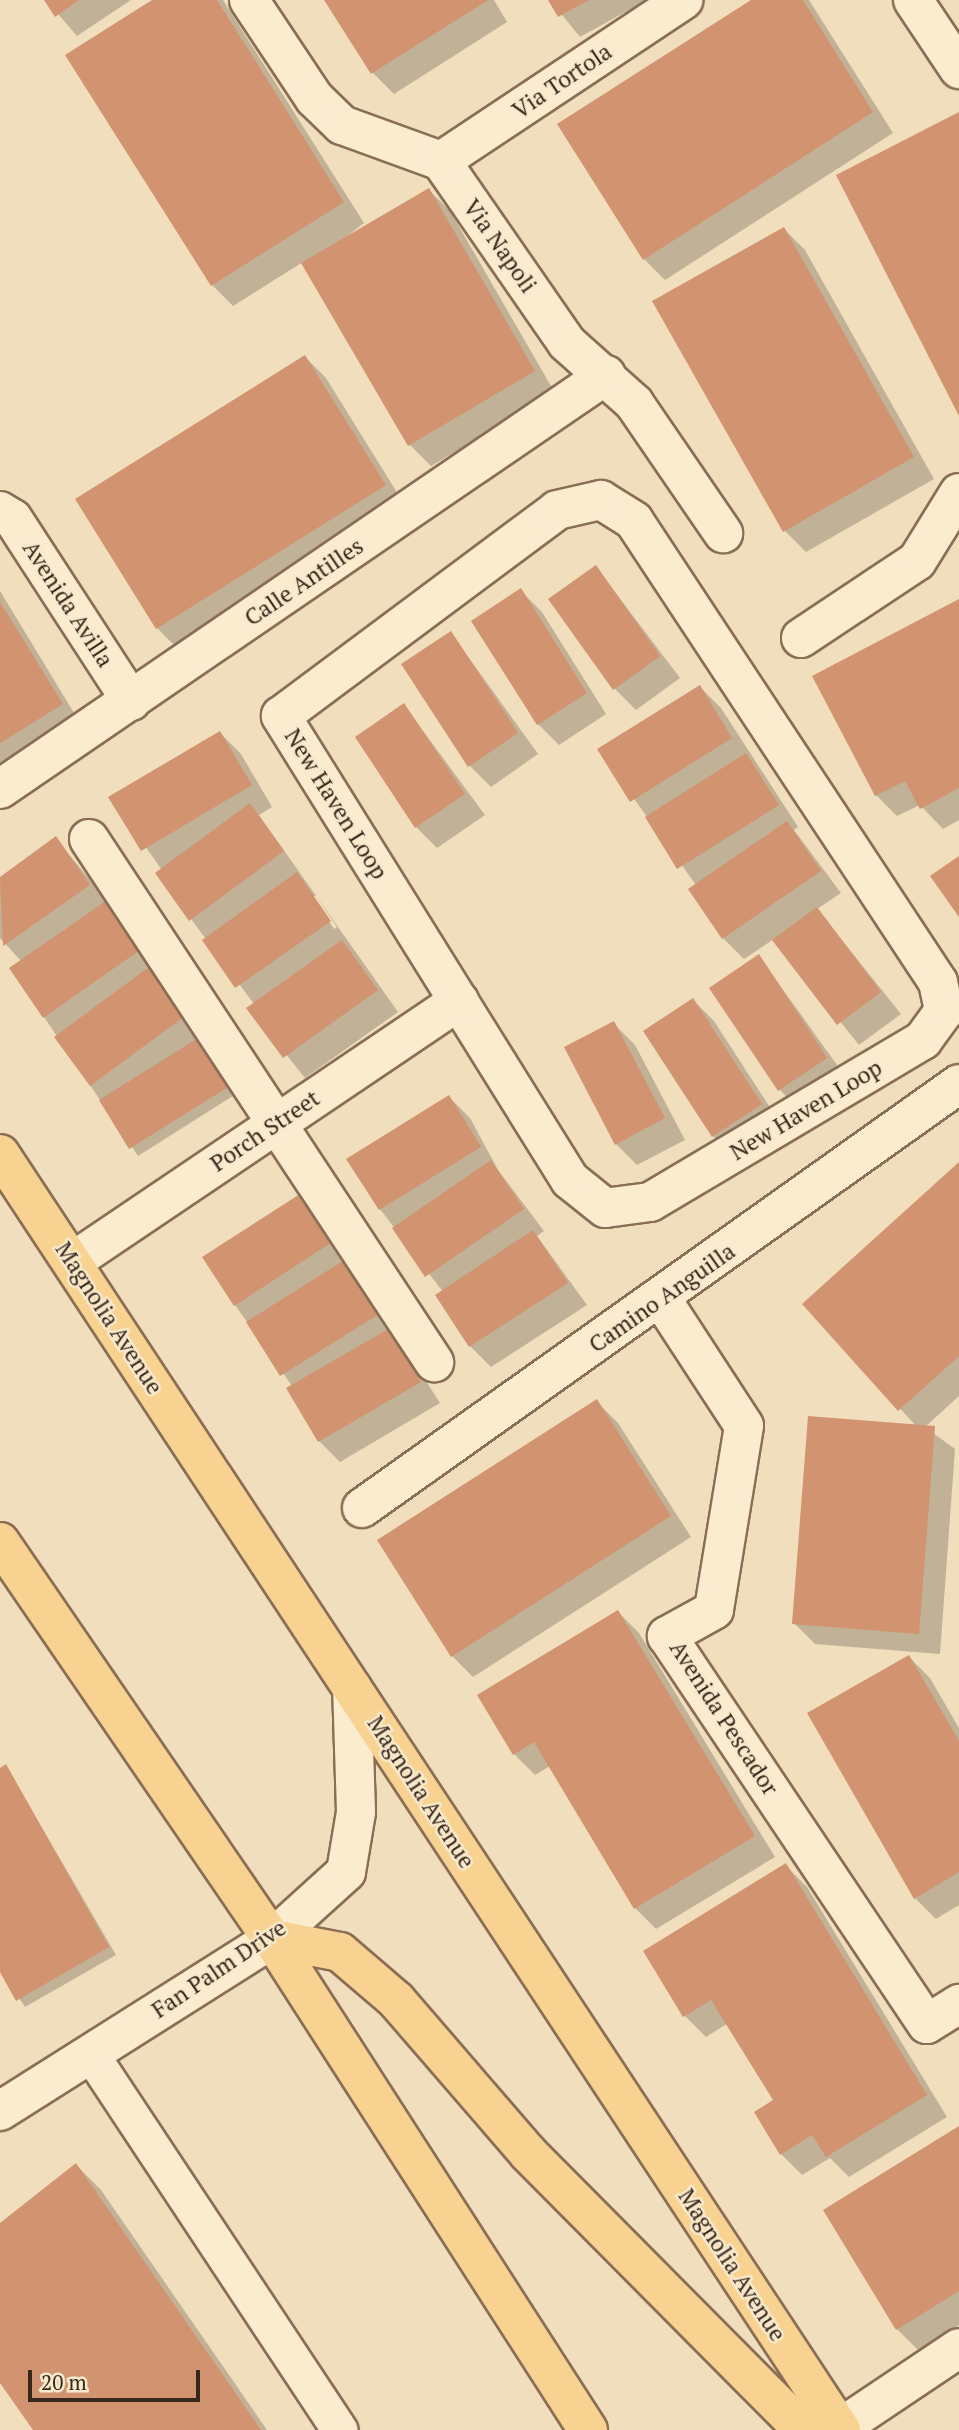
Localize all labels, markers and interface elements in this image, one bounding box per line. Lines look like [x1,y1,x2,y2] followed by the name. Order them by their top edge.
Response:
[507,38,617,124] street label: Via Tortola
[458,194,542,298] street label: Via Napoli
[239,532,369,632] street label: Calle Antilles
[17,535,119,673] street label: Avenida Avilla
[279,724,393,884] street label: New Haven Loop
[725,1054,887,1166] street label: New Haven Loop
[205,1084,325,1178] street label: Porch Street
[49,1237,169,1399] street label: Magnolia Avenue
[584,1237,740,1359] street label: Camino Anguilla
[664,1636,784,1800] street label: Avenida Pescador
[361,1711,481,1873] street label: Magnolia Avenue
[147,1914,291,2024] street label: Fan Palm Drive
[672,2184,792,2346] street label: Magnolia Avenue
[32,2356,203,2400] scale bar
[41,2368,87,2396] text: 20 m

